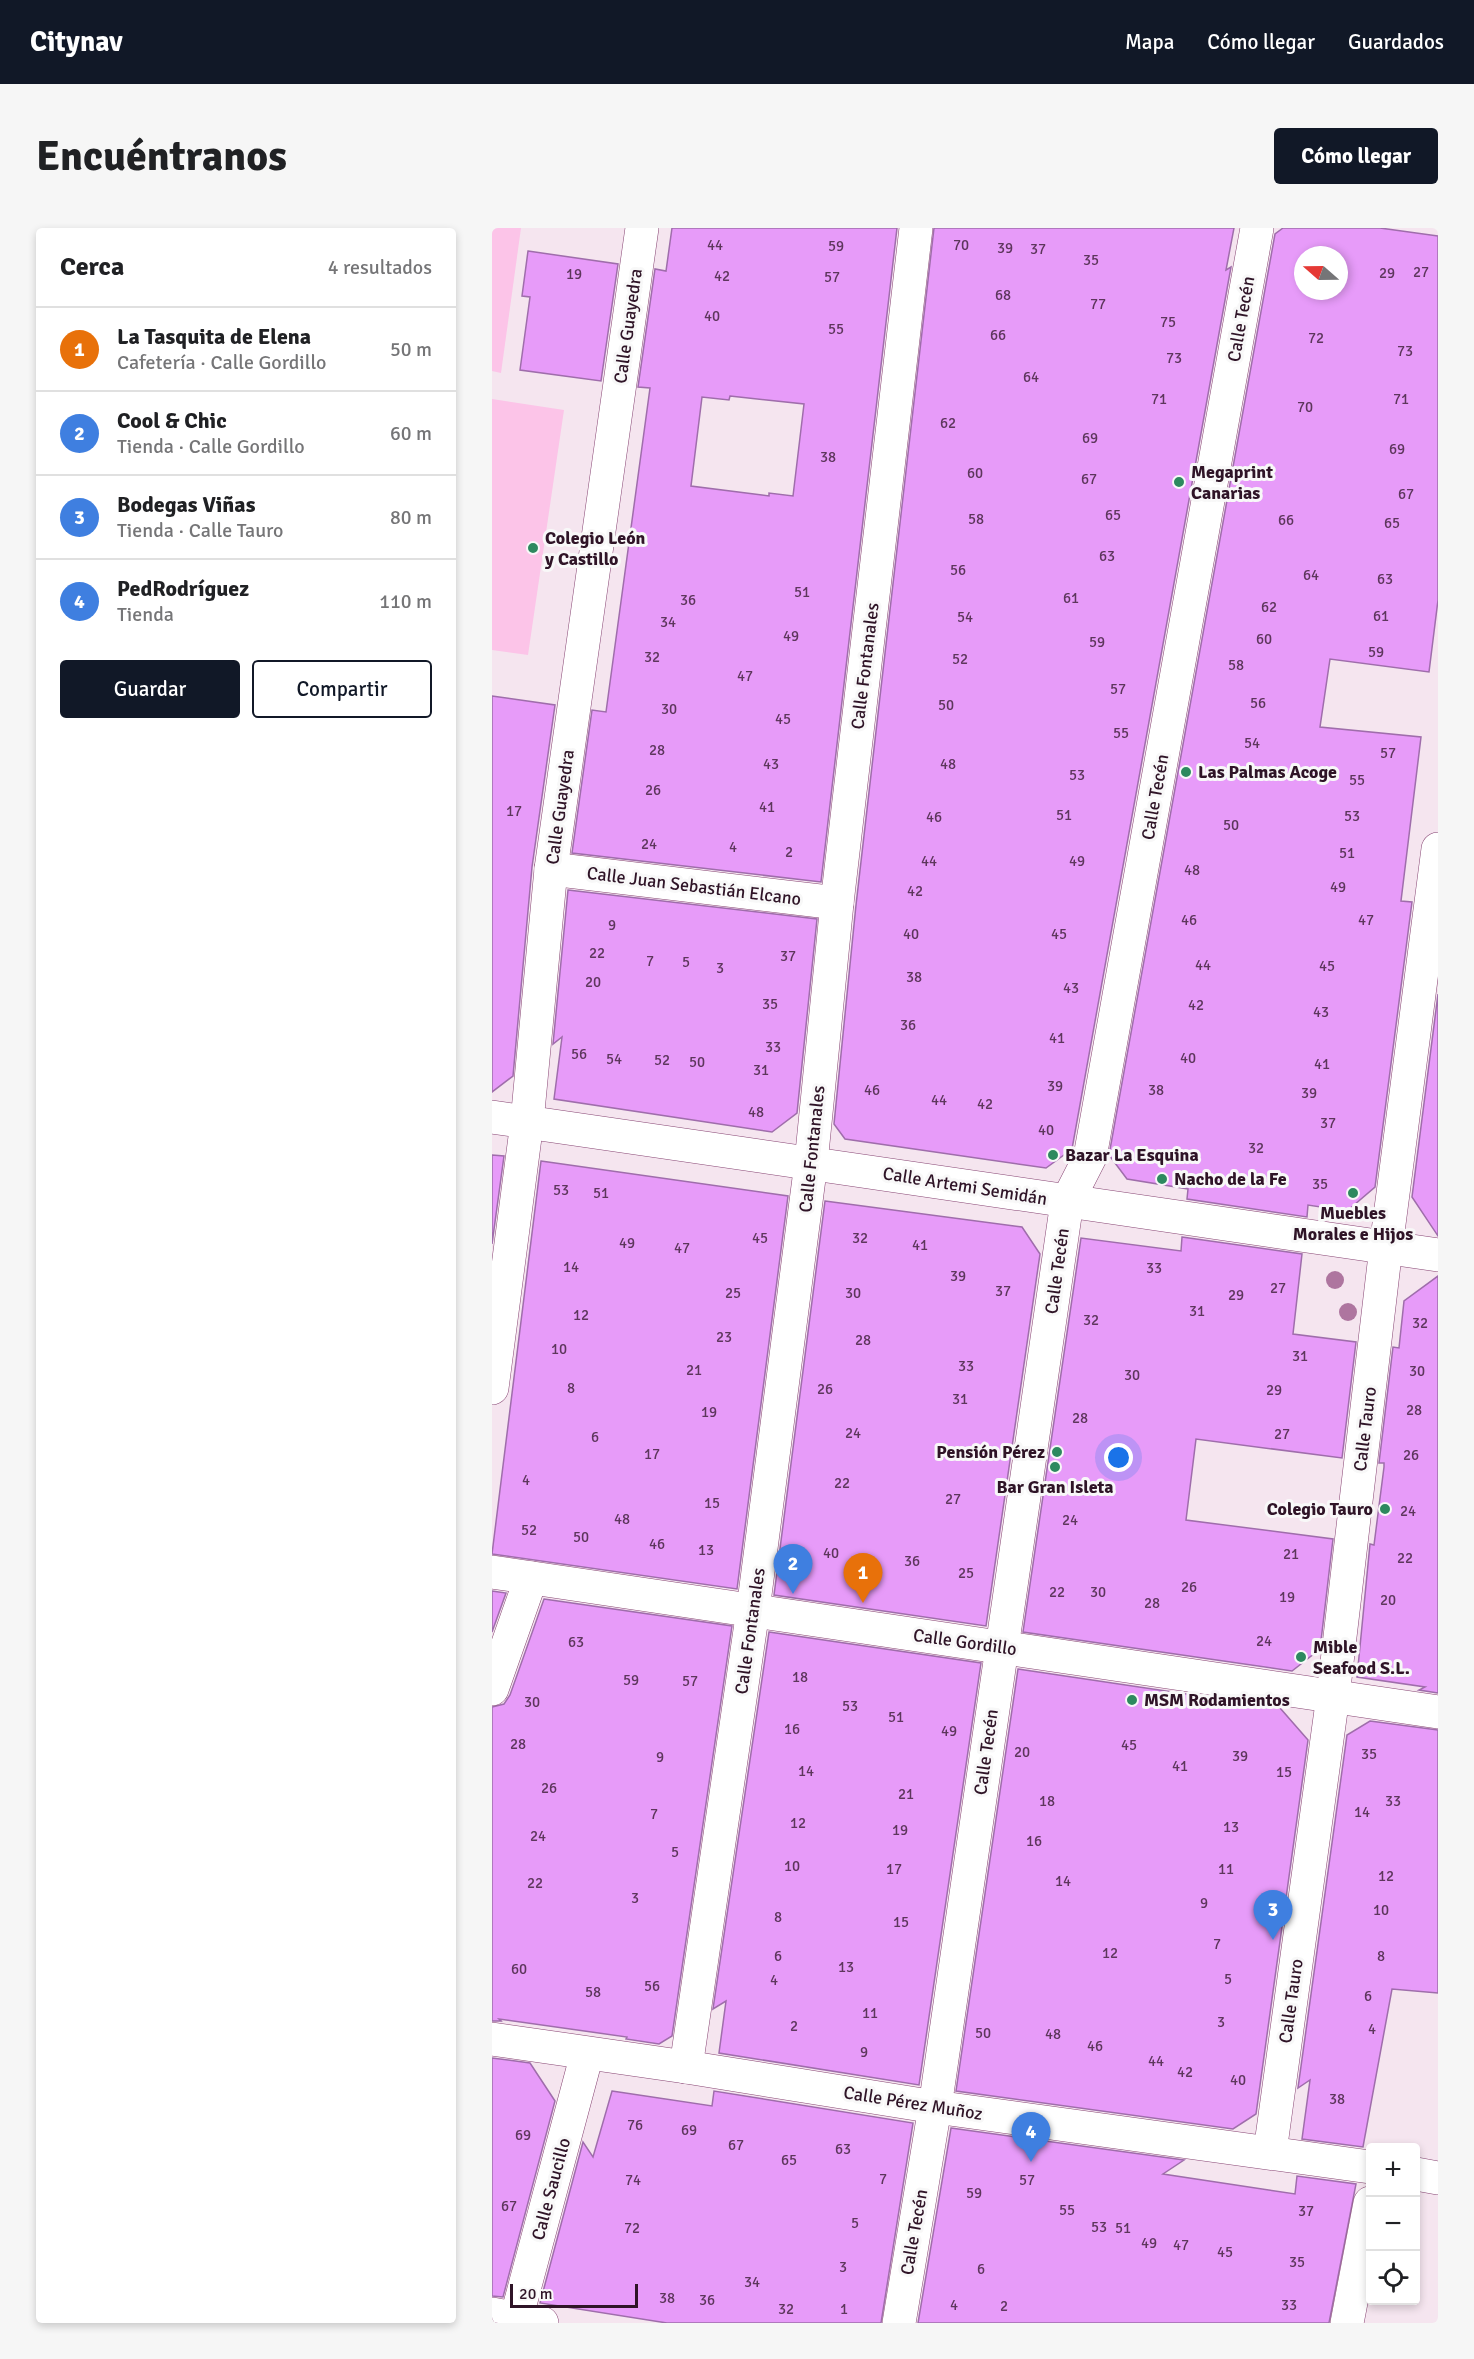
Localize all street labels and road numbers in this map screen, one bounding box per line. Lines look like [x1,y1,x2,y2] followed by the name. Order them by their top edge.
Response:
[609,267,647,385] street label: Calle Guayedra
[1223,274,1259,364] street label: Calle Tecén
[846,601,884,731] street label: Calle Fontanales
[541,748,579,866] street label: Calle Guayedra
[1137,752,1173,842] street label: Calle Tecén
[586,862,802,910] street label: Calle Juan Sebastián Elcano
[794,1084,830,1214] street label: Calle Fontanales
[881,1162,1049,1210] street label: Calle Artemi Semidán
[1040,1227,1074,1315] street label: Calle Tecén
[1349,1385,1381,1473] street label: Calle Tauro
[730,1566,770,1696] street label: Calle Fontanales
[912,1624,1018,1660] street label: Calle Gordillo
[969,1708,1003,1796] street label: Calle Tecén
[1274,1957,1308,2045] street label: Calle Tauro
[842,2081,984,2125] street label: Calle Pérez Muñoz
[527,2135,575,2243] street label: Calle Saucillo
[896,2187,932,2277] street label: Calle Tecén

